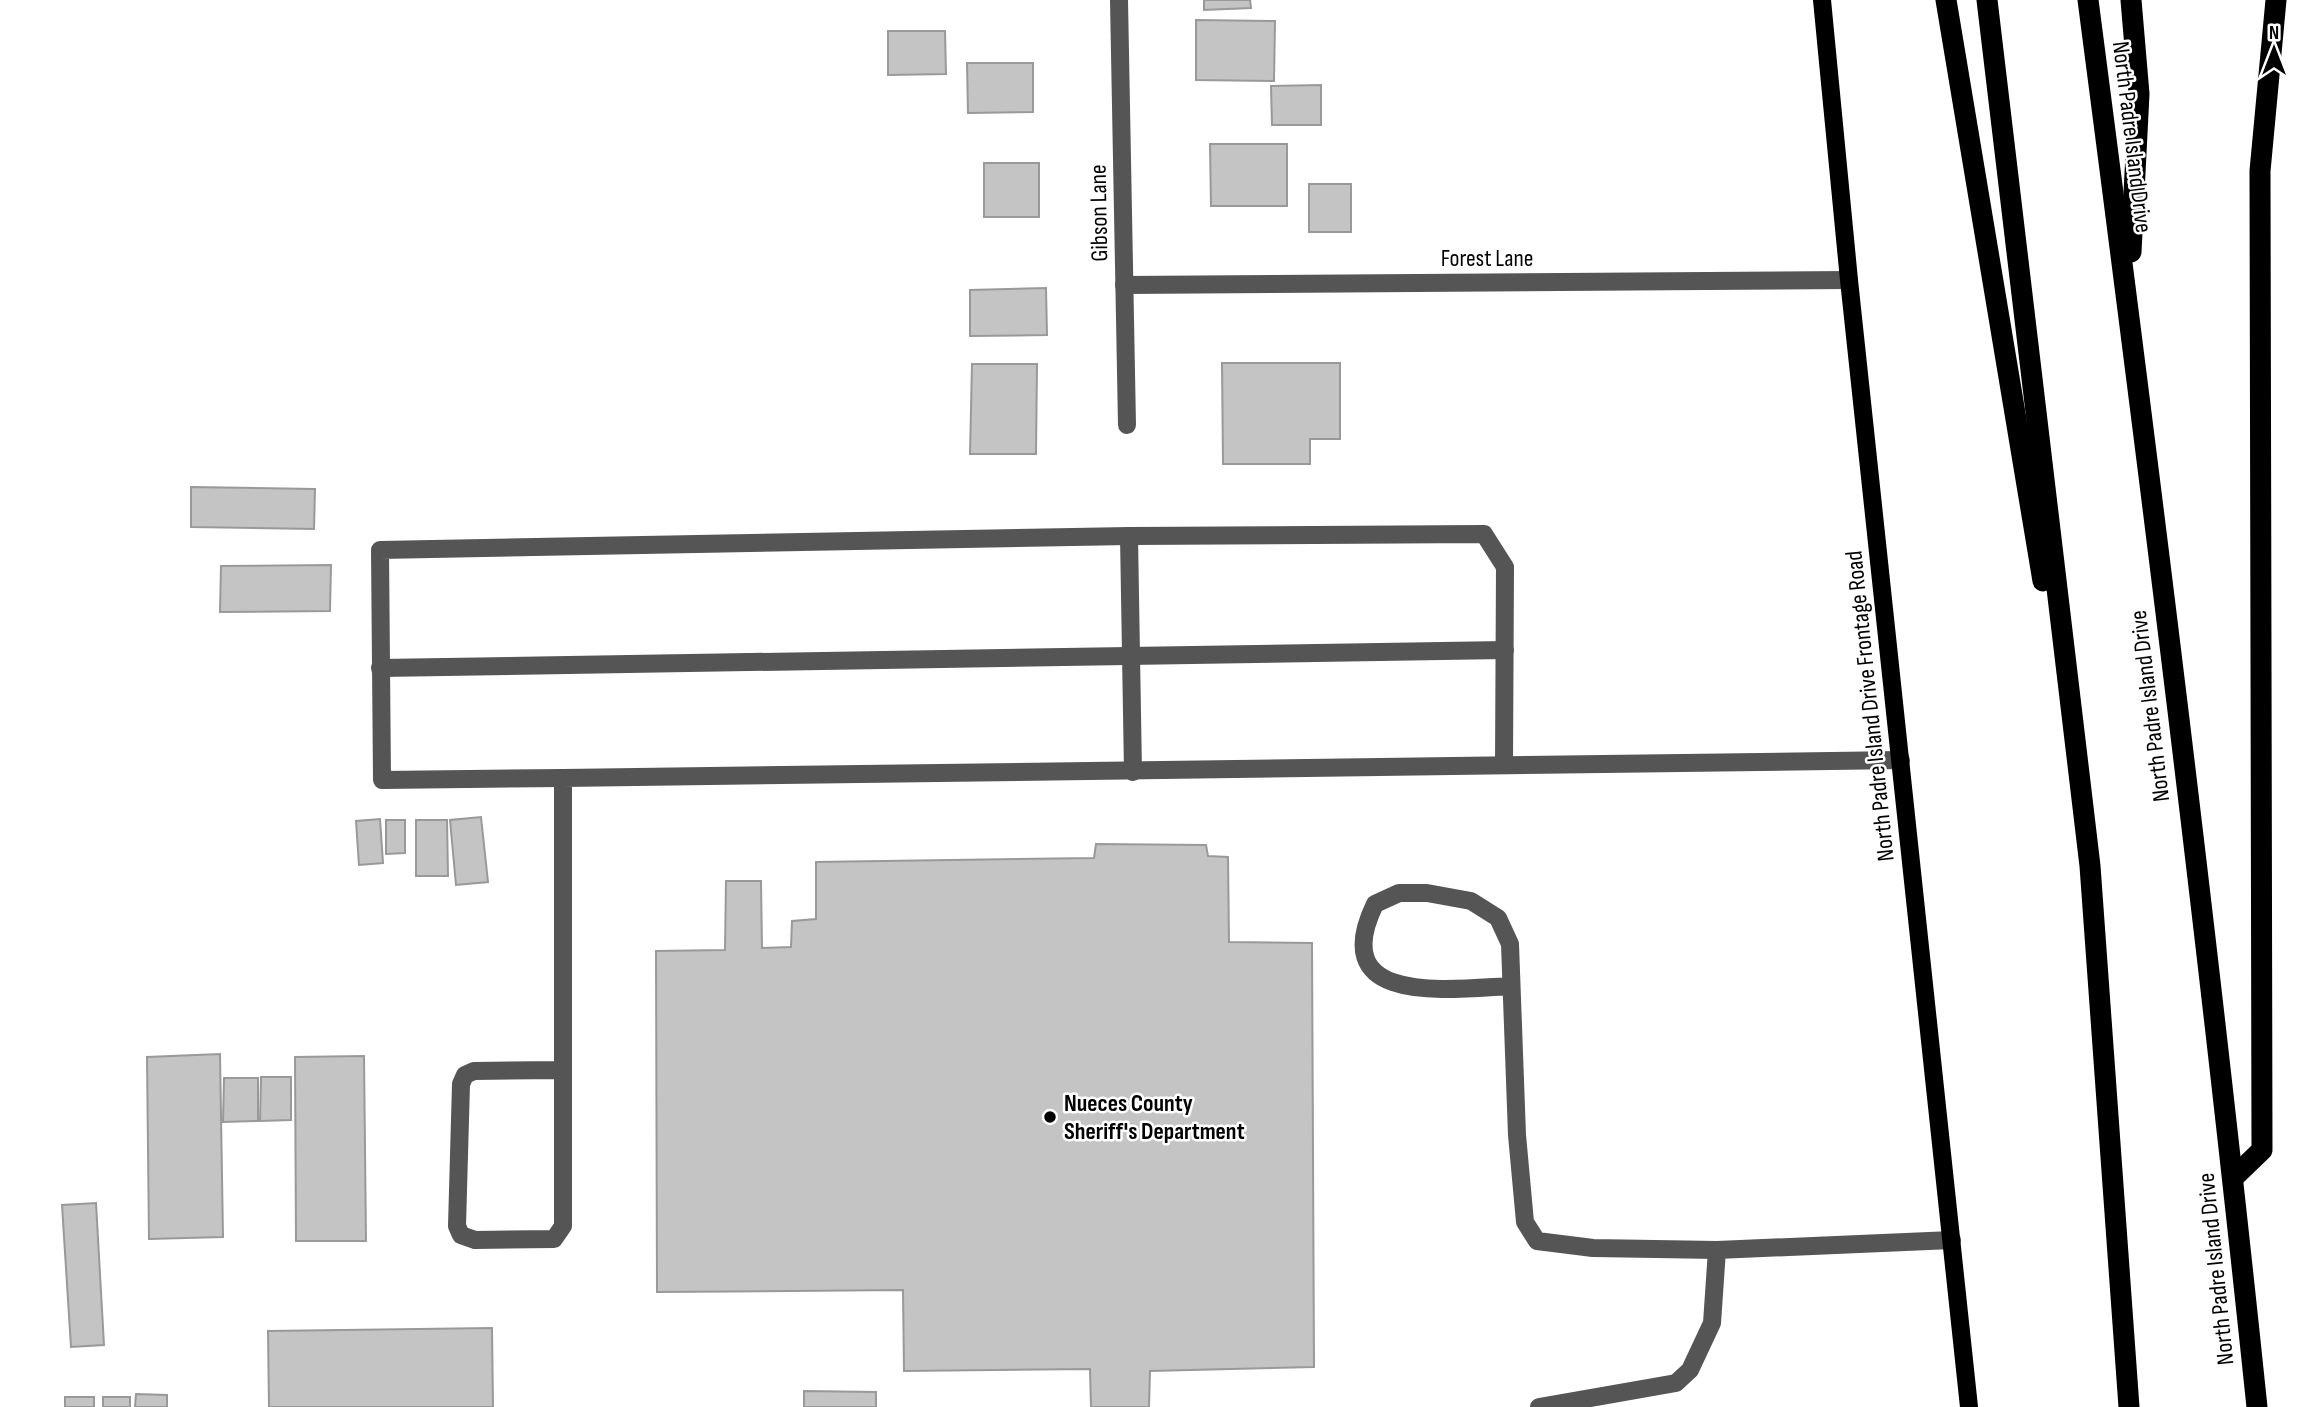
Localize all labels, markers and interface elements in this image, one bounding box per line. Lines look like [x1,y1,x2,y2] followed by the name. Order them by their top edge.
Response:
[2239,14,2309,84] north arrow
[2269,22,2279,45] text: N
[2106,39,2158,235] street label: North Padre Island Drive
[1084,164,1114,262] street label: Gibson Lane
[1441,244,1533,273] street label: Forest Lane
[1839,549,1901,863] street label: North Padre Island Drive Frontage Road
[2124,608,2176,804] street label: North Padre Island Drive
[1064,1089,1245,1146] place label: Nueces County Sheriff's Department
[1042,1109,1058,1125] marker: Nueces County Sheriff's Department
[2191,1172,2241,1366] street label: North Padre Island Drive

